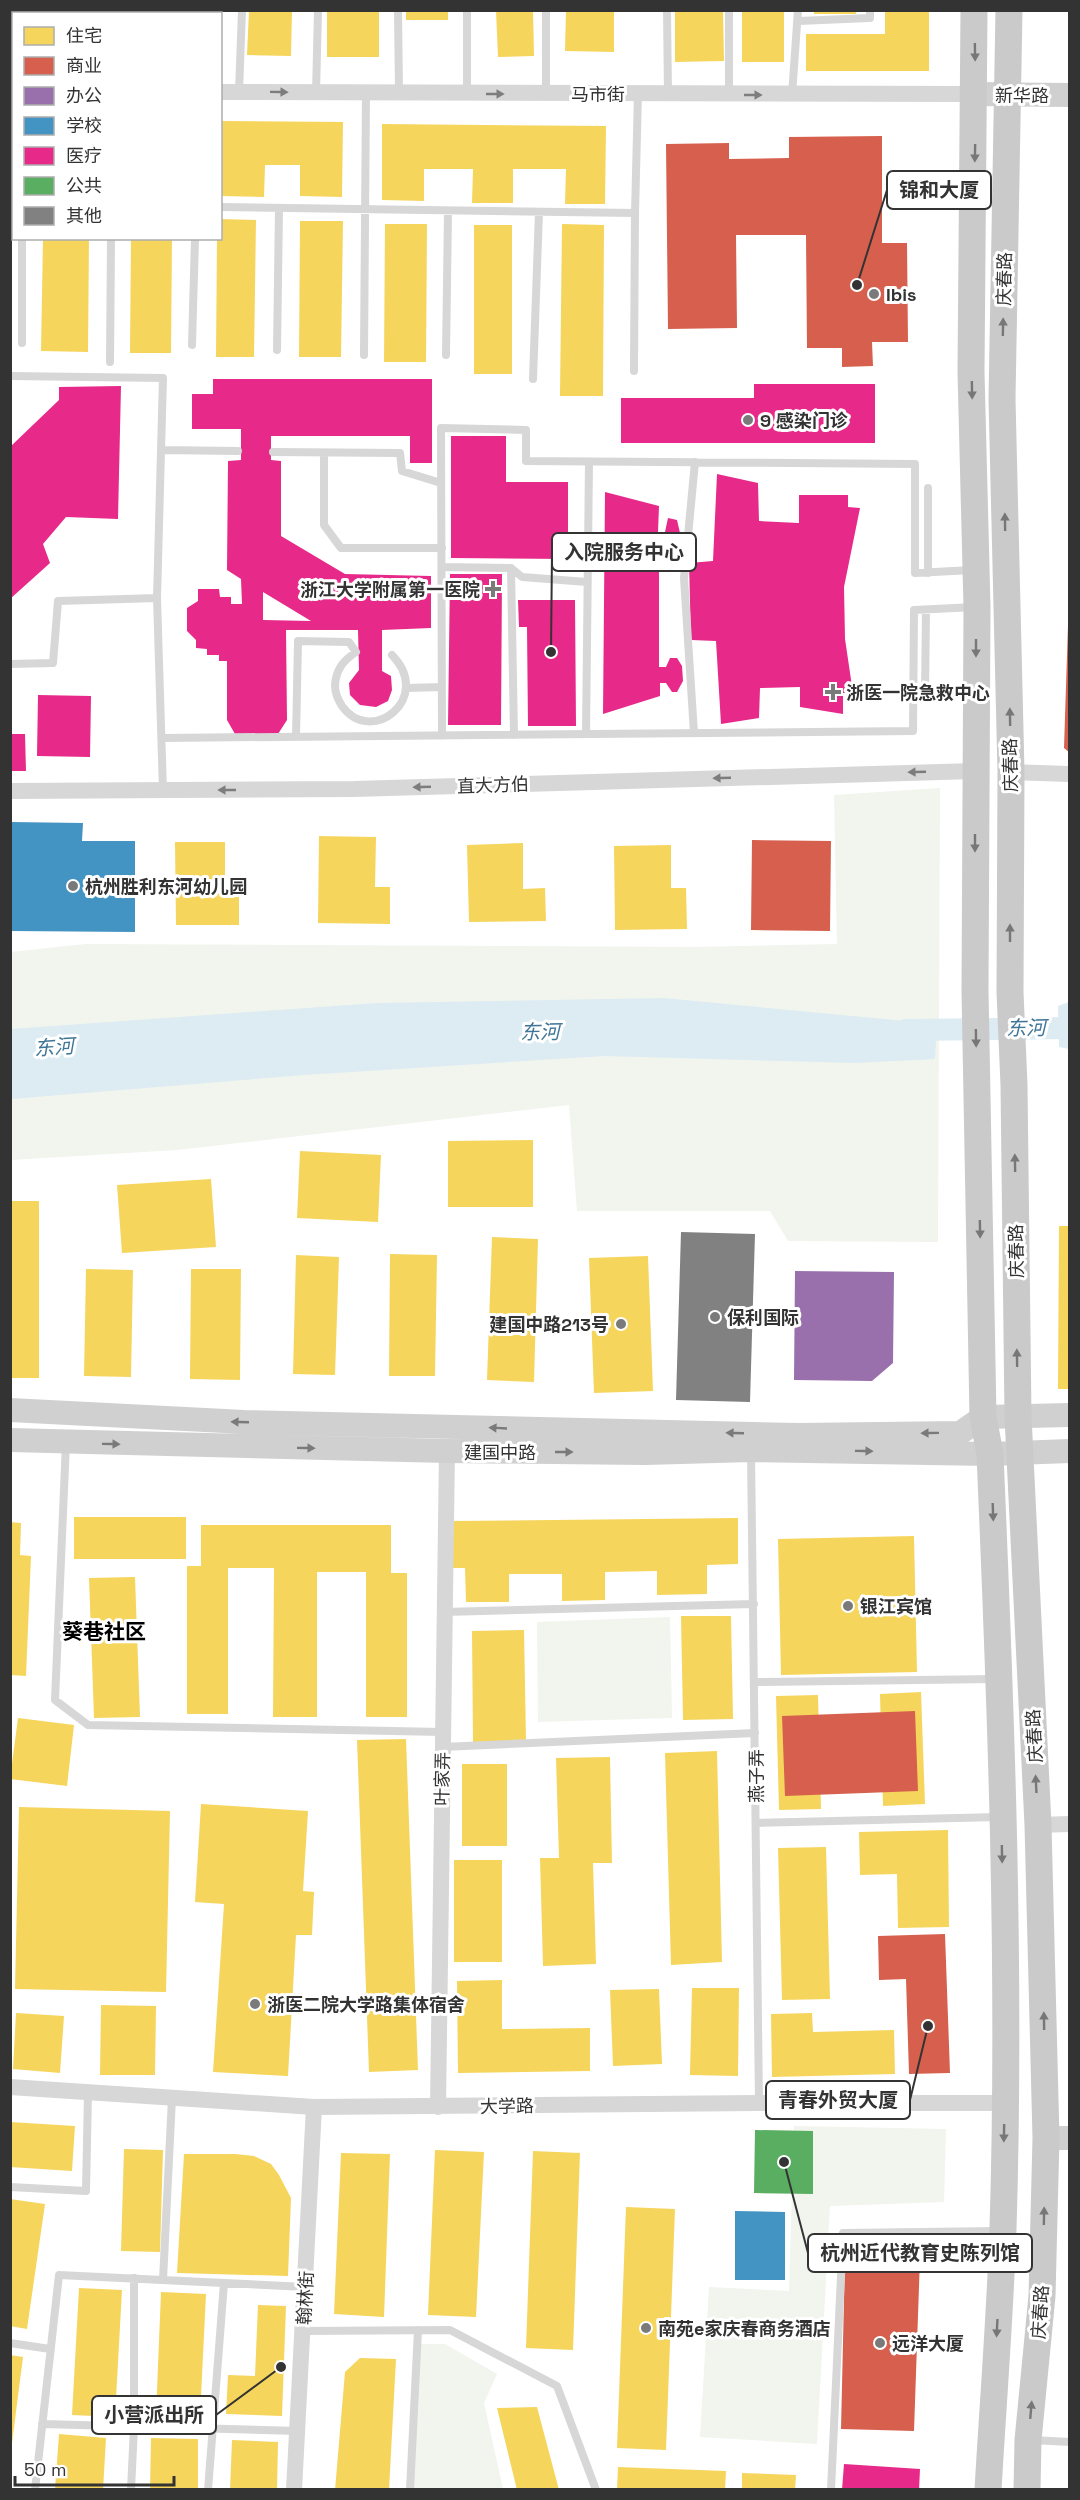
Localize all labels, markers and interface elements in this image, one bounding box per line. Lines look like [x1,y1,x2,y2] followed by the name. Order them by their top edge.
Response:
[12,12,222,240] legend
[66,24,102,47] text: 住宅
[970,43,980,62] one-way arrow
[66,54,102,77] text: 商业
[571,83,625,106] street label: 马市街
[66,84,102,107] text: 办公
[995,84,1049,107] street label: 新华路
[269,87,288,97] one-way arrow
[485,89,504,99] one-way arrow
[743,90,762,100] one-way arrow
[66,114,102,137] text: 学校
[970,143,979,162] one-way arrow
[66,144,102,167] text: 医疗
[887,171,991,209] callout: 锦和大厦
[66,174,102,197] text: 公共
[899,177,979,203] text: 锦和大厦
[66,204,102,227] text: 其他
[992,252,1016,306] street label: 庆春路
[886,283,916,306] place label: Ibis
[867,287,881,301] marker: Ibis
[999,318,1008,337] one-way arrow
[967,380,976,399] one-way arrow
[760,409,848,432] place label: 9 感染门诊
[741,413,755,427] marker: 9 感染门诊
[1000,513,1010,532] one-way arrow
[552,533,696,571] callout: 入院服务中心
[564,539,684,565] text: 入院服务中心
[300,578,480,601] place label: 浙江大学附属第一医院
[484,580,502,598] marker: 浙江大学附属第一医院
[971,638,981,657] one-way arrow
[846,681,990,704] place label: 浙医一院急救中心
[824,683,842,701] marker: 浙医一院急救中心
[1005,708,1015,727] one-way arrow
[998,738,1022,792] street label: 庆春路
[907,768,926,777] one-way arrow
[457,772,529,798] street label: 直大方伯
[713,773,732,783] one-way arrow
[413,782,432,792] one-way arrow
[218,785,237,795] one-way arrow
[970,833,980,852] one-way arrow
[85,875,247,898] place label: 杭州胜利东河幼儿园
[66,879,80,893] marker: 杭州胜利东河幼儿园
[1005,924,1015,943] one-way arrow
[1006,1015,1050,1041] water label: 东河
[520,1019,564,1045] water label: 东河
[972,1029,981,1048] one-way arrow
[33,1032,79,1061] water label: 东河
[1010,1153,1020,1172] one-way arrow
[975,1220,985,1239] one-way arrow
[1004,1224,1028,1278] street label: 庆春路
[727,1306,799,1329] place label: 保利国际
[708,1310,722,1324] marker: 保利国际
[489,1313,609,1336] place label: 建国中路213号
[614,1317,628,1331] marker: 建国中路213号
[1013,1348,1022,1367] one-way arrow
[231,1417,250,1427] one-way arrow
[489,1423,508,1432] one-way arrow
[725,1428,744,1438] one-way arrow
[920,1428,939,1438] one-way arrow
[101,1439,120,1449] one-way arrow
[464,1441,536,1464] street label: 建国中路
[296,1443,315,1453] one-way arrow
[854,1447,873,1456] one-way arrow
[554,1448,573,1457] one-way arrow
[988,1503,997,1522] one-way arrow
[860,1595,932,1618] place label: 银江宾馆
[841,1599,855,1613] marker: 银江宾馆
[62,1618,146,1645] district label: 葵巷社区
[1021,1708,1047,1764] street label: 庆春路
[745,1749,768,1803] street label: 燕子弄
[430,1752,454,1806] street label: 叶家弄
[1032,1774,1041,1793] one-way arrow
[997,1844,1007,1863] one-way arrow
[267,1993,465,2016] place label: 浙医二院大学路集体宿舍
[248,1997,262,2011] marker: 浙医二院大学路集体宿舍
[1039,2011,1049,2030] one-way arrow
[766,2081,910,2119] callout: 青春外贸大厦
[778,2087,898,2113] text: 青春外贸大厦
[480,2094,534,2118] street label: 大学路
[999,2123,1009,2142] one-way arrow
[1039,2206,1049,2225] one-way arrow
[808,2234,1032,2272] callout: 杭州近代教育史陈列馆
[820,2240,1020,2266] text: 杭州近代教育史陈列馆
[292,2270,318,2326] street label: 翰林街
[1027,2284,1053,2340] street label: 庆春路
[658,2317,830,2340] place label: 南苑e家庆春商务酒店
[993,2318,1002,2337] one-way arrow
[639,2321,653,2335] marker: 南苑e家庆春商务酒店
[892,2332,964,2355] place label: 远洋大厦
[873,2336,887,2350] marker: 远洋大厦
[92,2396,216,2434] callout: 小营派出所
[1026,2401,1036,2420] one-way arrow
[104,2402,204,2428] text: 小营派出所
[15,2449,174,2487] scale bar
[24,2458,66,2481] text: 50 m

